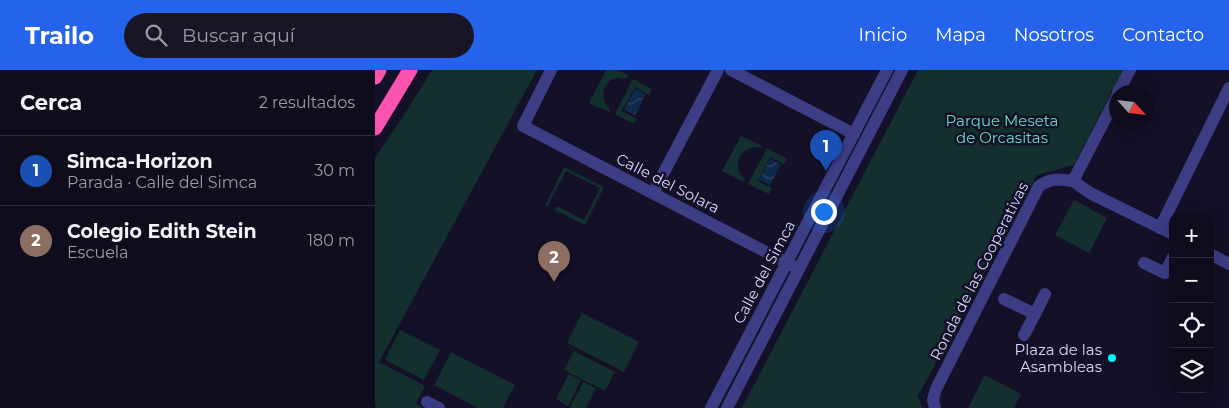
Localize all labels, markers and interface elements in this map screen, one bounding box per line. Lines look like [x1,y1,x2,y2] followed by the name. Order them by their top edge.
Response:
[124,13,474,58] search box
[25,21,94,50] text: Trailo
[142,21,170,49] icon: search
[182,24,295,47] text: Buscar aquí
[859,24,907,46] text: Inicio
[935,24,986,46] text: Mapa
[1014,24,1094,46] text: Nosotros
[1122,24,1204,46] text: Contacto
[1109,85,1154,130] north arrow
[20,90,82,115] text: Cerca
[259,93,355,112] text: 2 resultados
[946,111,1058,147] park label: Parque Meseta de Orcasitas
[810,130,842,171] pin: 1
[613,149,723,217] street label: Calle del Solara
[67,150,213,173] text: Simca-Horizon
[33,161,39,180] text: 1
[314,161,355,180] text: 30 m
[67,173,257,192] text: Parada · Calle del Simca
[926,179,1032,363] street label: Ronda de las Cooperativas
[811,199,837,225] your location
[1169,213,1214,393] map controls
[1169,213,1214,258] button: +
[729,217,799,327] street label: Calle del Simca
[67,220,257,243] text: Colegio Edith Stein
[31,231,41,250] text: 2
[307,231,355,250] text: 180 m
[538,241,570,282] pin: 2
[67,243,129,262] text: Escuela
[1169,258,1214,303] button: −
[1169,303,1214,348] button: locate
[1015,340,1102,376] place label: Plaza de las Asambleas
[1169,348,1214,393] button: layers
[1106,352,1118,364] marker: Plaza de las Asambleas

